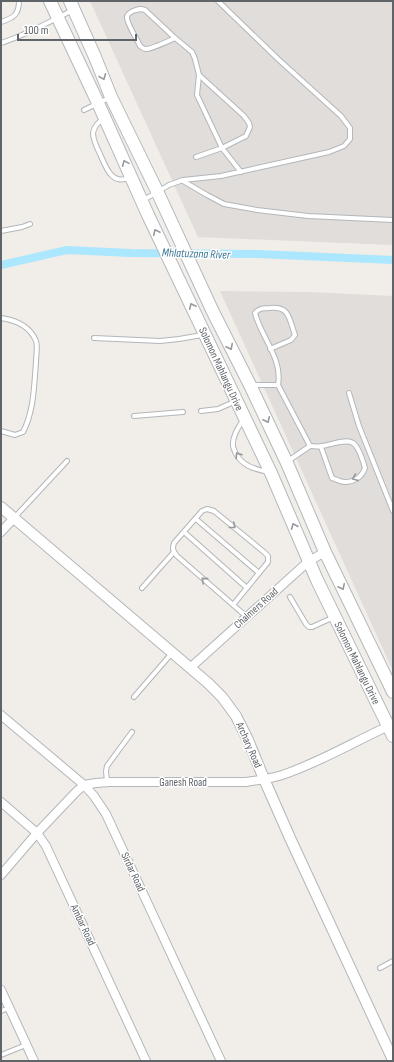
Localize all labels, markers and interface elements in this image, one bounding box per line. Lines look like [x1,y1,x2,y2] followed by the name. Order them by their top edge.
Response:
[18,16,136,42] scale bar
[24,23,49,38] text: 100 m
[99,73,107,80] one-way arrow
[122,159,130,167] one-way arrow
[153,229,161,237] one-way arrow
[162,245,231,263] water label: Mhlatuzana River
[189,303,197,311] one-way arrow
[196,325,246,413] street label: Solomon Mahlangu Drive
[226,342,233,350] one-way arrow
[262,416,270,424] one-way arrow
[236,453,243,460] one-way arrow
[352,474,359,482] one-way arrow
[228,522,235,529] one-way arrow
[290,522,298,529] one-way arrow
[201,577,209,584] one-way arrow
[337,582,345,590] one-way arrow
[231,585,281,631] street label: Chalmers Road
[331,620,383,706] street label: Solomon Mahlangu Drive
[233,719,265,770] street label: Archary Road
[159,776,207,789] street label: Ganesh Road
[118,850,148,894] street label: Sirdar Road
[67,901,98,948] street label: Ambar Road

